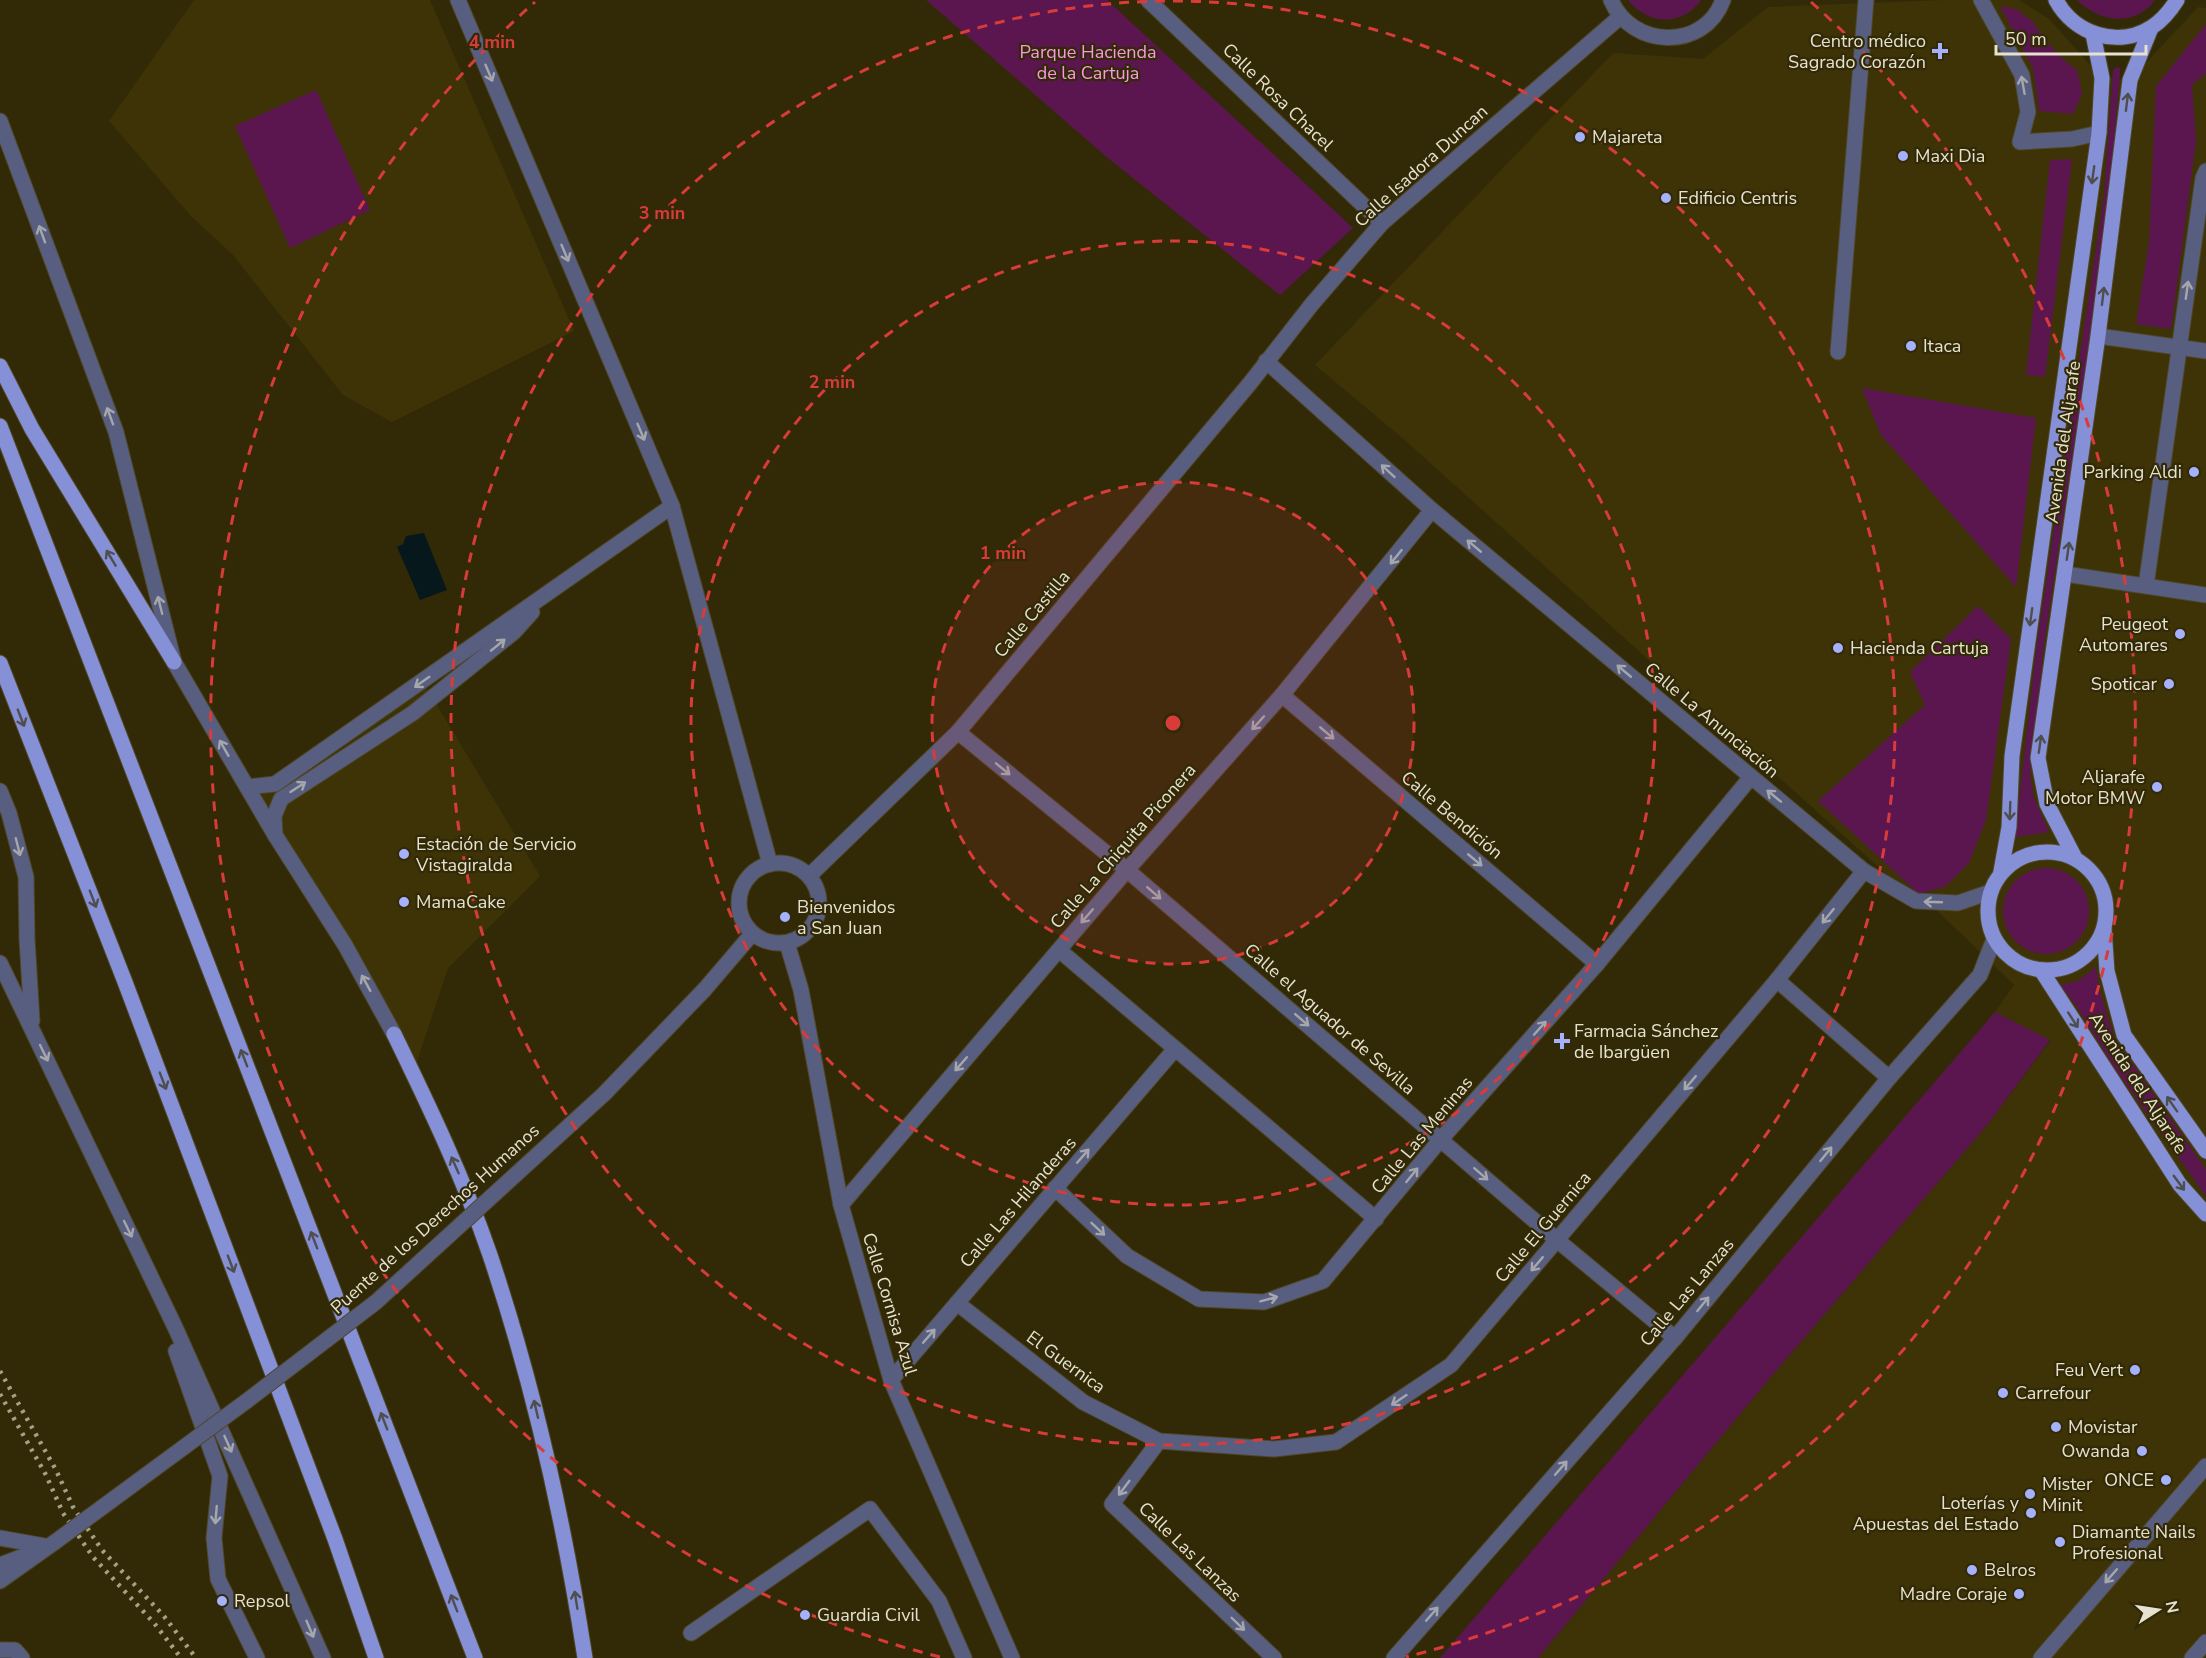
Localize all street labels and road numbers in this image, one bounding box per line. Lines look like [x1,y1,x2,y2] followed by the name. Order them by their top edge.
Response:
[1217,38,1339,157] street label: Calle Rosa Chacel
[1349,100,1493,232] street label: Calle Isadora Duncan
[2040,359,2086,525] street label: Avenida del Aljarafe
[989,565,1075,663] street label: Calle Castilla
[1640,657,1784,783] street label: Calle La Anunciación
[1045,758,1201,934] street label: Calle La Chiquita Piconera
[1396,765,1508,865] street label: Calle Bendición
[1239,938,1421,1100] street label: Calle el Aguador de Sevilla
[2083,1008,2193,1158] street label: Avenida del Aljarafe
[1366,1071,1478,1199] street label: Calle Las Meninas
[325,1119,545,1319] street label: Puente de los Derechos Humanos
[954,1131,1082,1273] street label: Calle Las Hilanderas
[1489,1166,1597,1288] street label: Calle El Guernica
[857,1230,923,1379] street label: Calle Cornisa Azul
[1635,1233,1739,1351] street label: Calle Las Lanzas
[1022,1325,1110,1399] street label: El Guernica
[1133,1497,1247,1607] street label: Calle Las Lanzas

